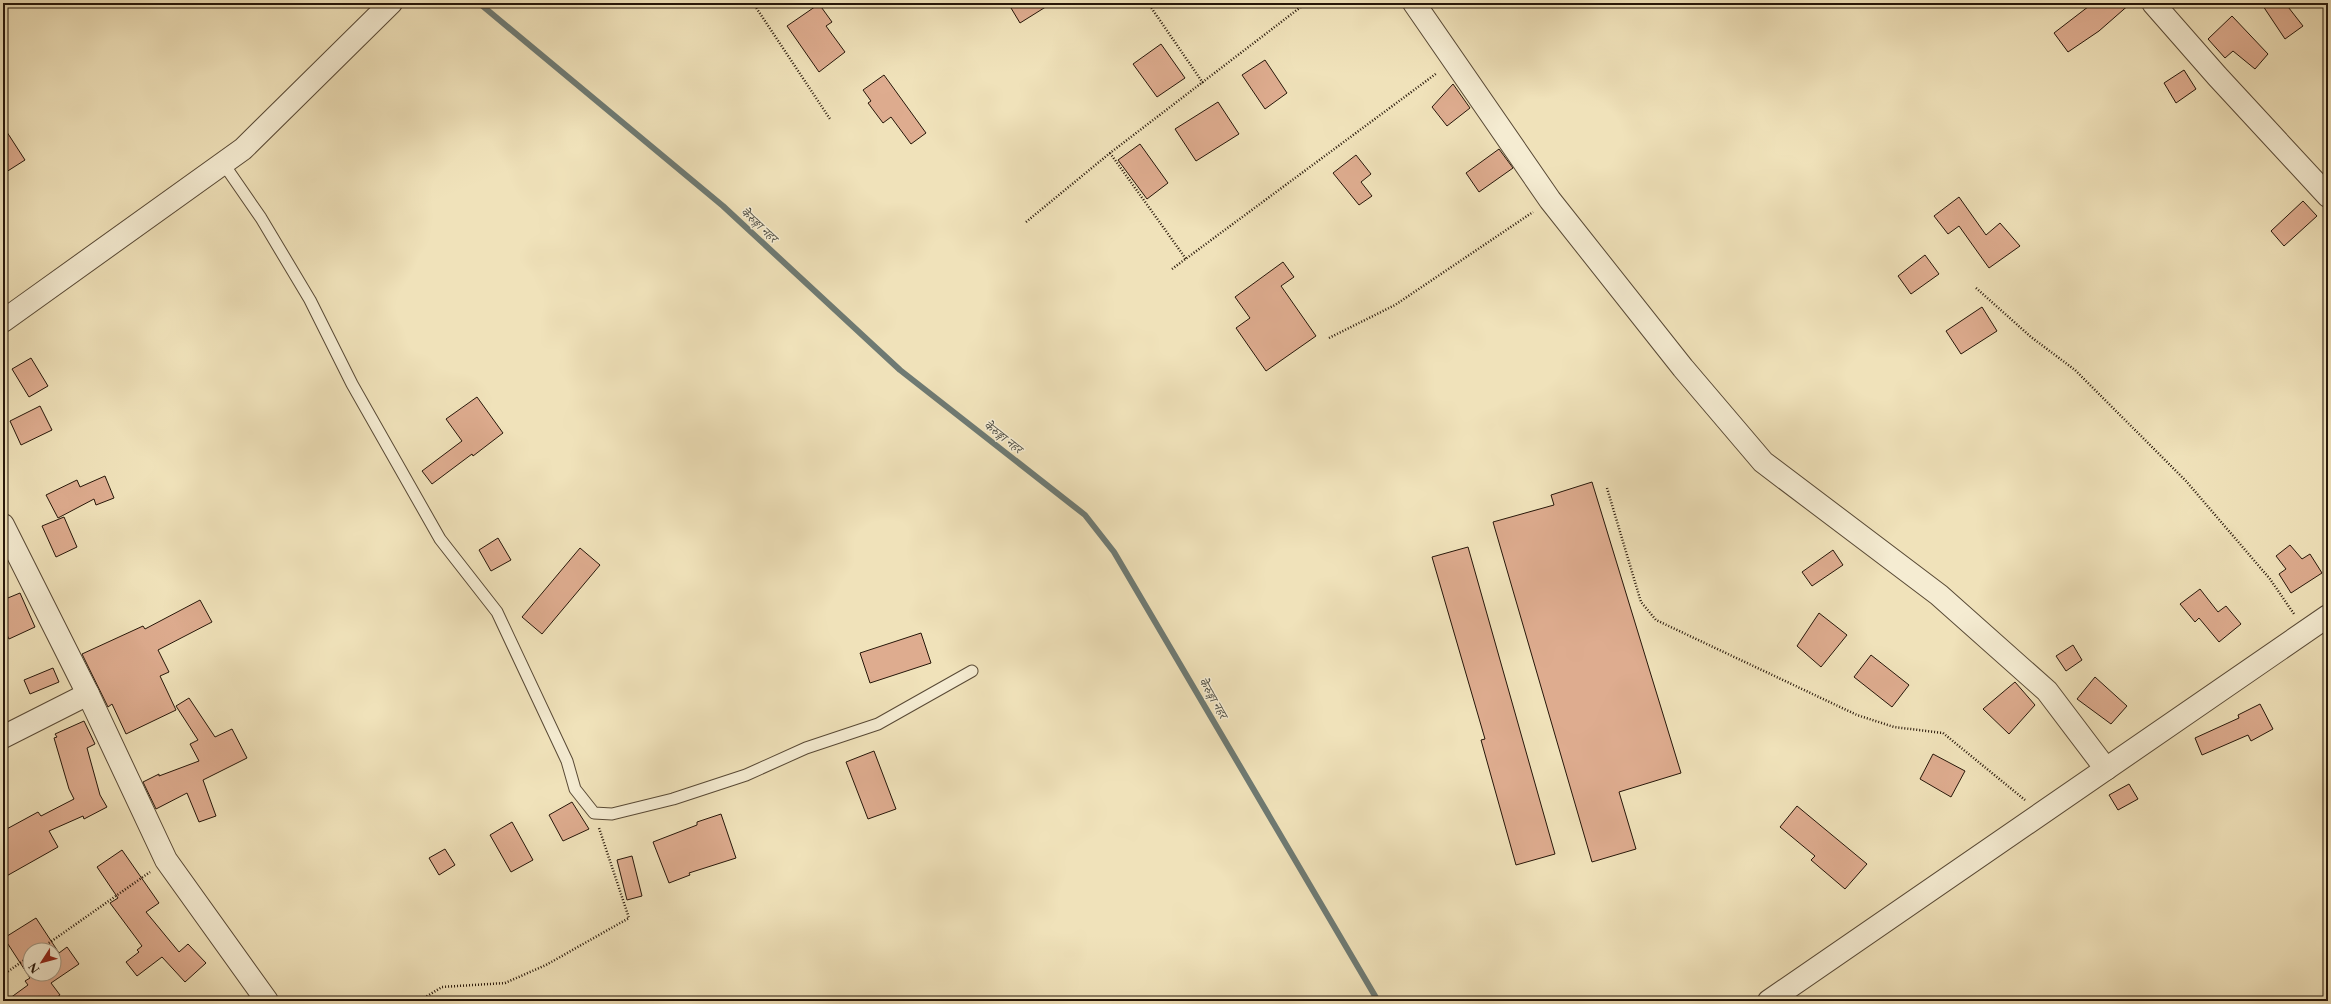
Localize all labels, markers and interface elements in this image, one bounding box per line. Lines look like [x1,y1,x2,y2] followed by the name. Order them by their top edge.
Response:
[738,204,782,247] water label: केेरुङ्गा नहर
[981,417,1027,458] water label: केेरुङ्गा नहर
[1196,675,1232,723] water label: केेरुङ्गा नहर
[22,942,62,982] north arrow
[25,960,42,976] text: N

